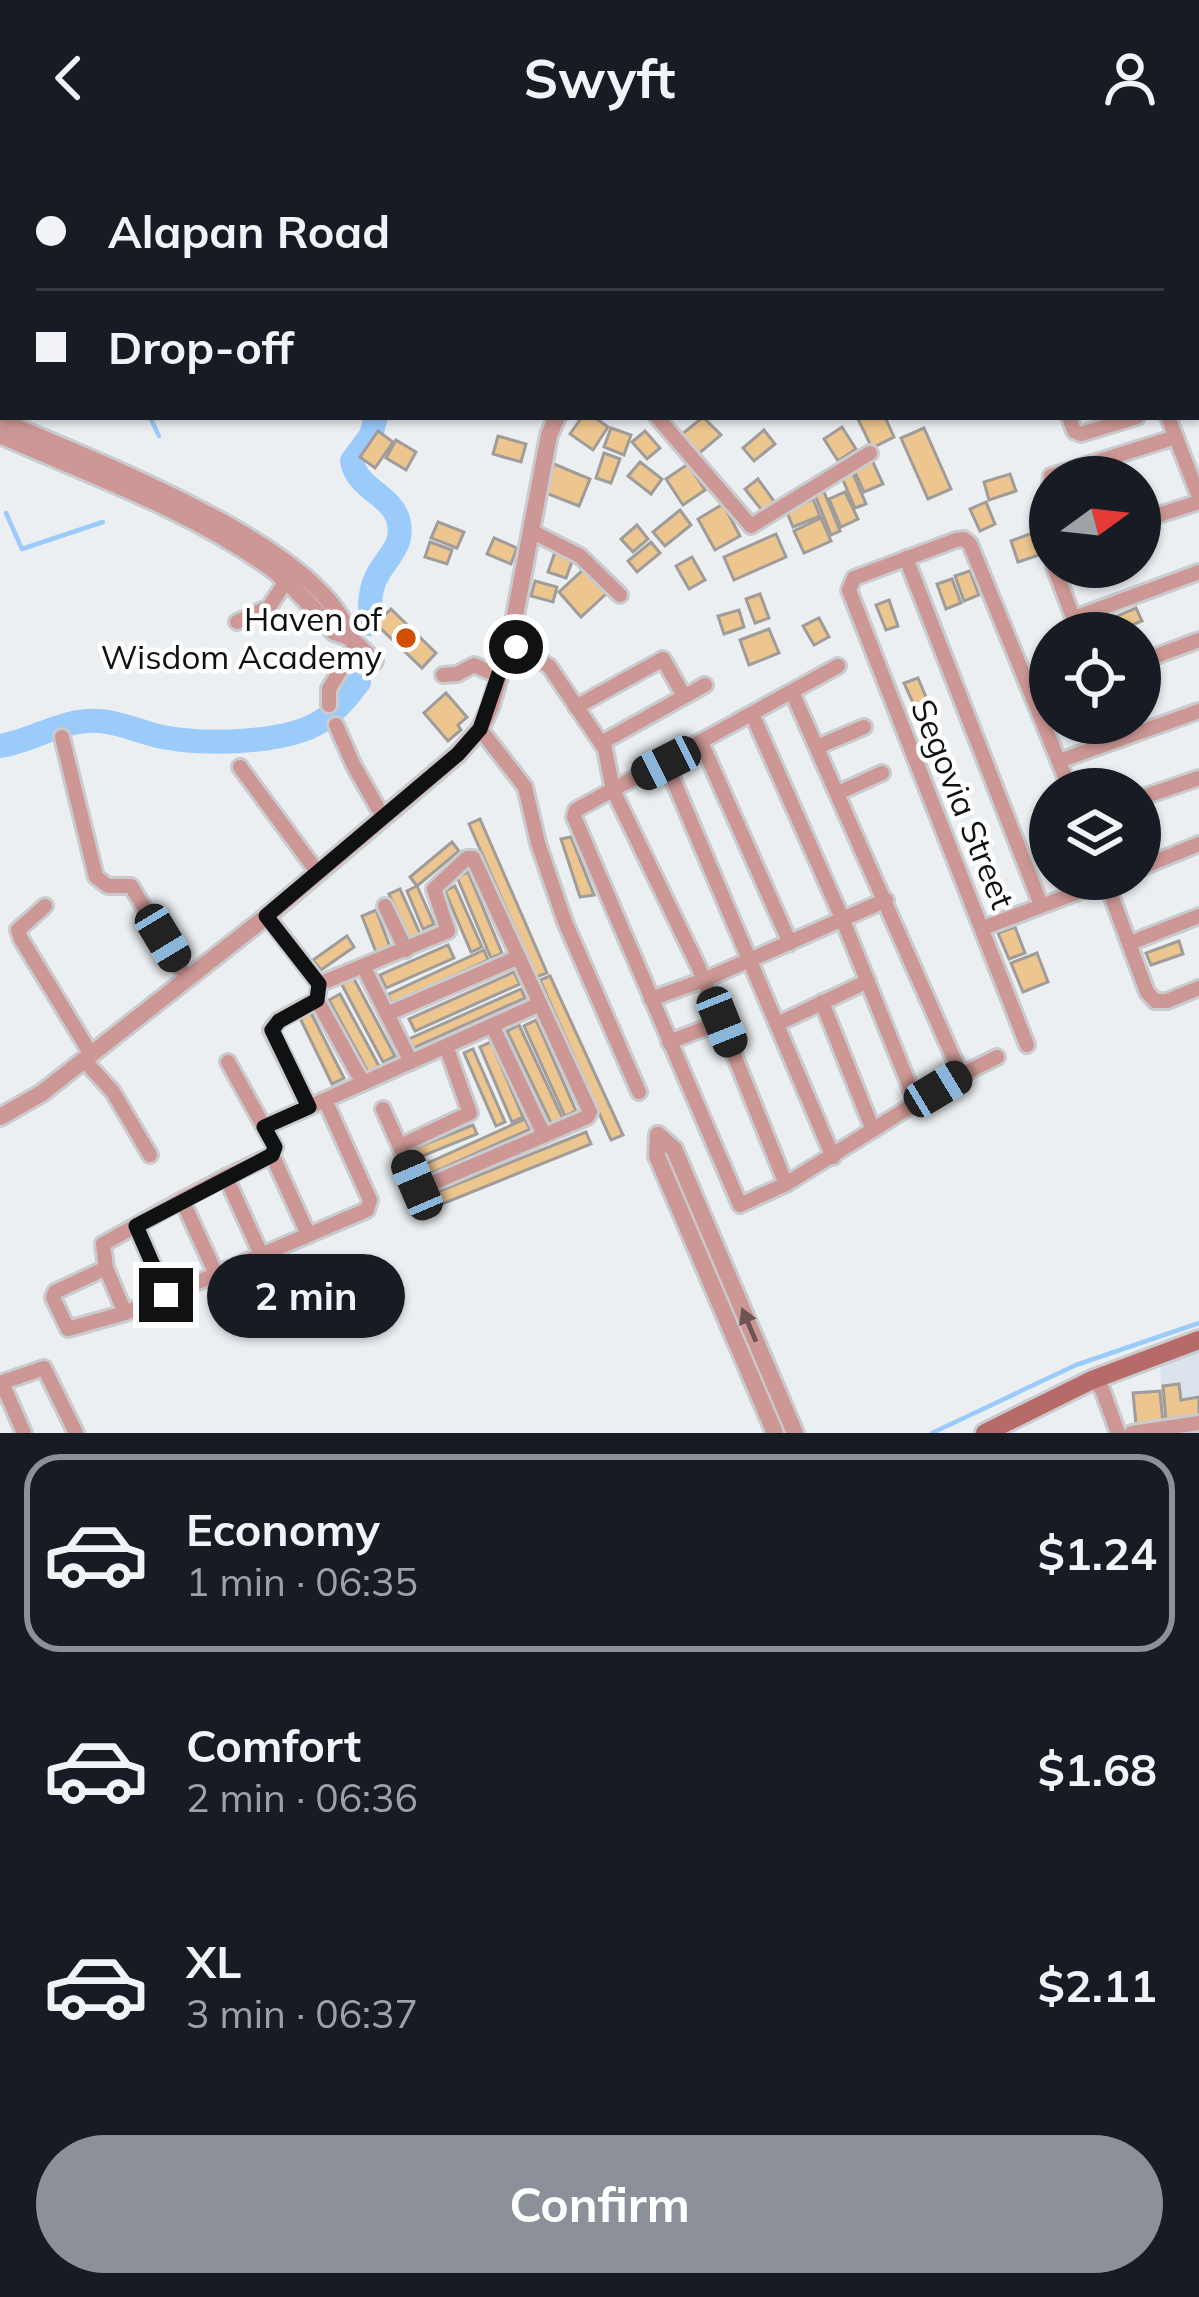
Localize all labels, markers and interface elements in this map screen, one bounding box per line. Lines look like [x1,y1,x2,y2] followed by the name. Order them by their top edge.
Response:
[523,44,676,112] text: Swyft
[36,45,102,111] icon: back
[1097,45,1163,111] icon: person
[108,203,390,259] text: Alapan Road
[108,319,294,375] text: Drop-off
[1029,456,1161,588] north arrow
[1029,456,1161,900] map controls
[101,598,383,677] place label: Haven of Wisdom Academy
[1029,612,1161,744] button: locate
[489,620,543,674] route start
[393,625,419,651] marker: Haven of Wisdom Academy
[903,693,1024,914] street label: Segovia Street
[626,731,706,795] car
[1029,768,1161,900] button: layers
[129,898,197,978] car
[692,982,752,1062] car
[898,1055,978,1123] car
[386,1145,448,1225] car
[208,1253,406,1337] callout: 2 min
[139,1268,193,1322] route end
[255,1271,357,1320] text: 2 min
[739,1308,759,1343] one-way arrow
[42,1499,150,1607] icon: car
[186,1501,380,1557] text: Economy
[1038,1525,1157,1581] text: $1.24
[186,1557,418,1606] text: 1 min · 06:35
[42,1715,150,1823] icon: car
[186,1717,361,1773] text: Comfort
[1038,1741,1157,1797] text: $1.68
[186,1773,418,1822] text: 2 min · 06:36
[42,1931,150,2039] icon: car
[186,1933,241,1989] text: XL
[1038,1957,1157,2013] text: $2.11
[186,1989,418,2038] text: 3 min · 06:37
[36,2135,1163,2273] button: Confirm

